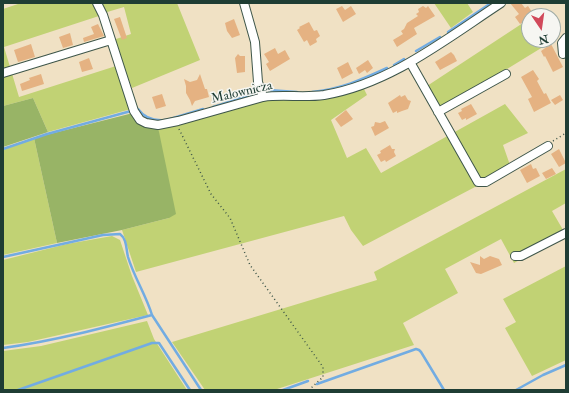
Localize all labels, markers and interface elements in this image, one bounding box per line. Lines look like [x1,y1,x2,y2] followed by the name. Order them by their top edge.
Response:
[521,8,561,48] north arrow
[537,32,550,47] text: N
[210,78,274,108] street label: Malownicza

